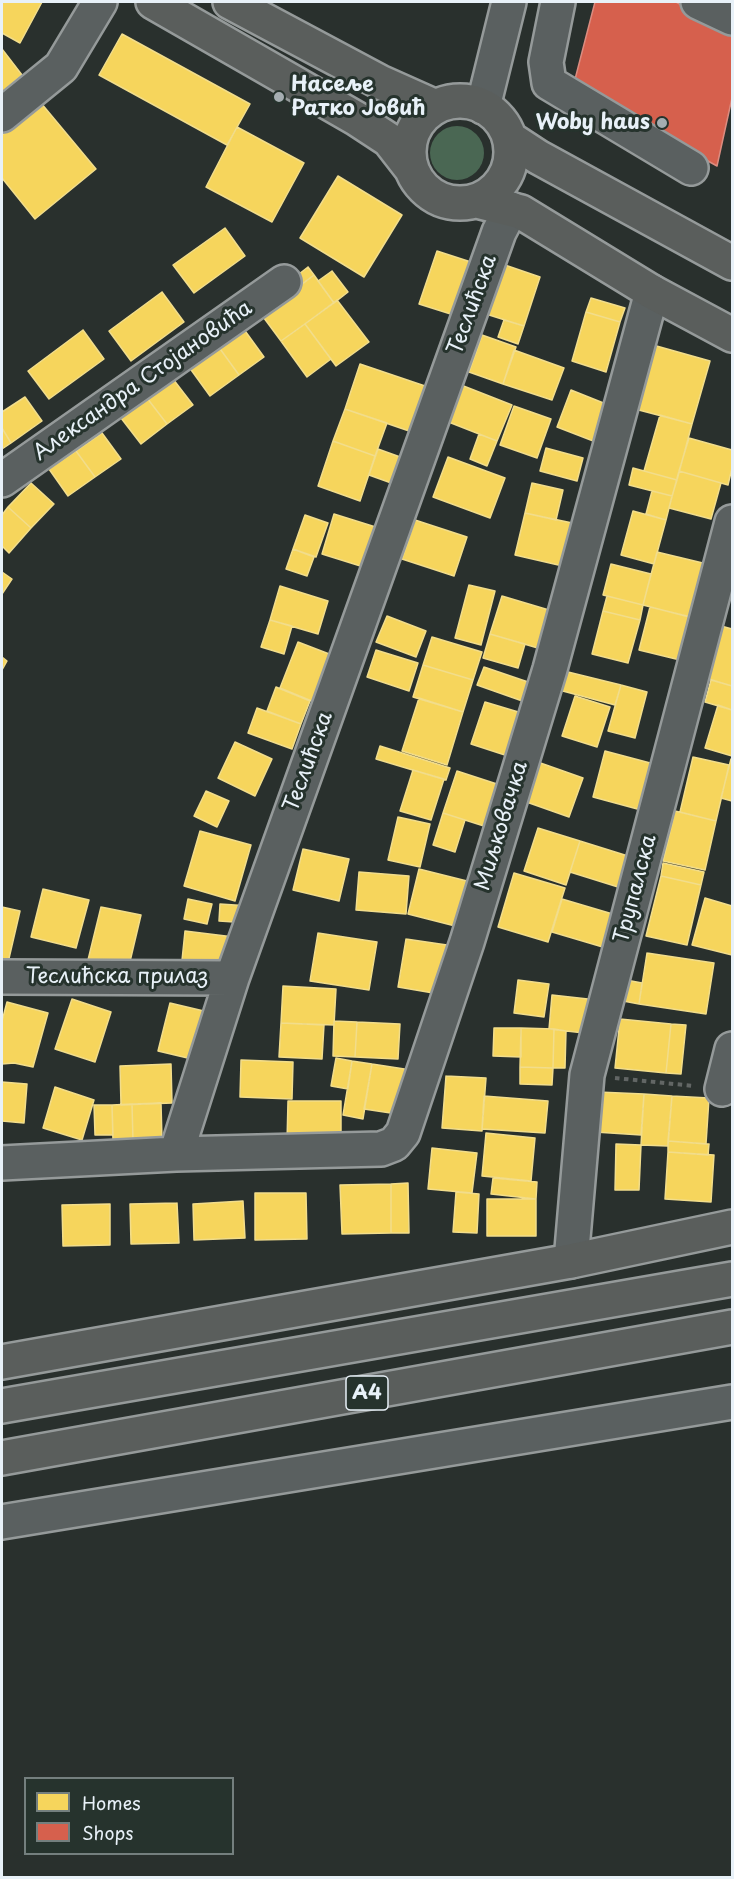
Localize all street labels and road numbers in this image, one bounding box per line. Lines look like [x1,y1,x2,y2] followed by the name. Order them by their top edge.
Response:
[443,251,503,359] street label: Теслићска
[29,296,257,466] street label: Александра Стојановића
[279,708,339,816] street label: Теслићска
[470,758,534,894] street label: Миљковачка
[609,832,663,946] street label: Трупалска
[26,964,208,990] street label: Теслићска прилаз
[346,1376,388,1410] road number: A4

